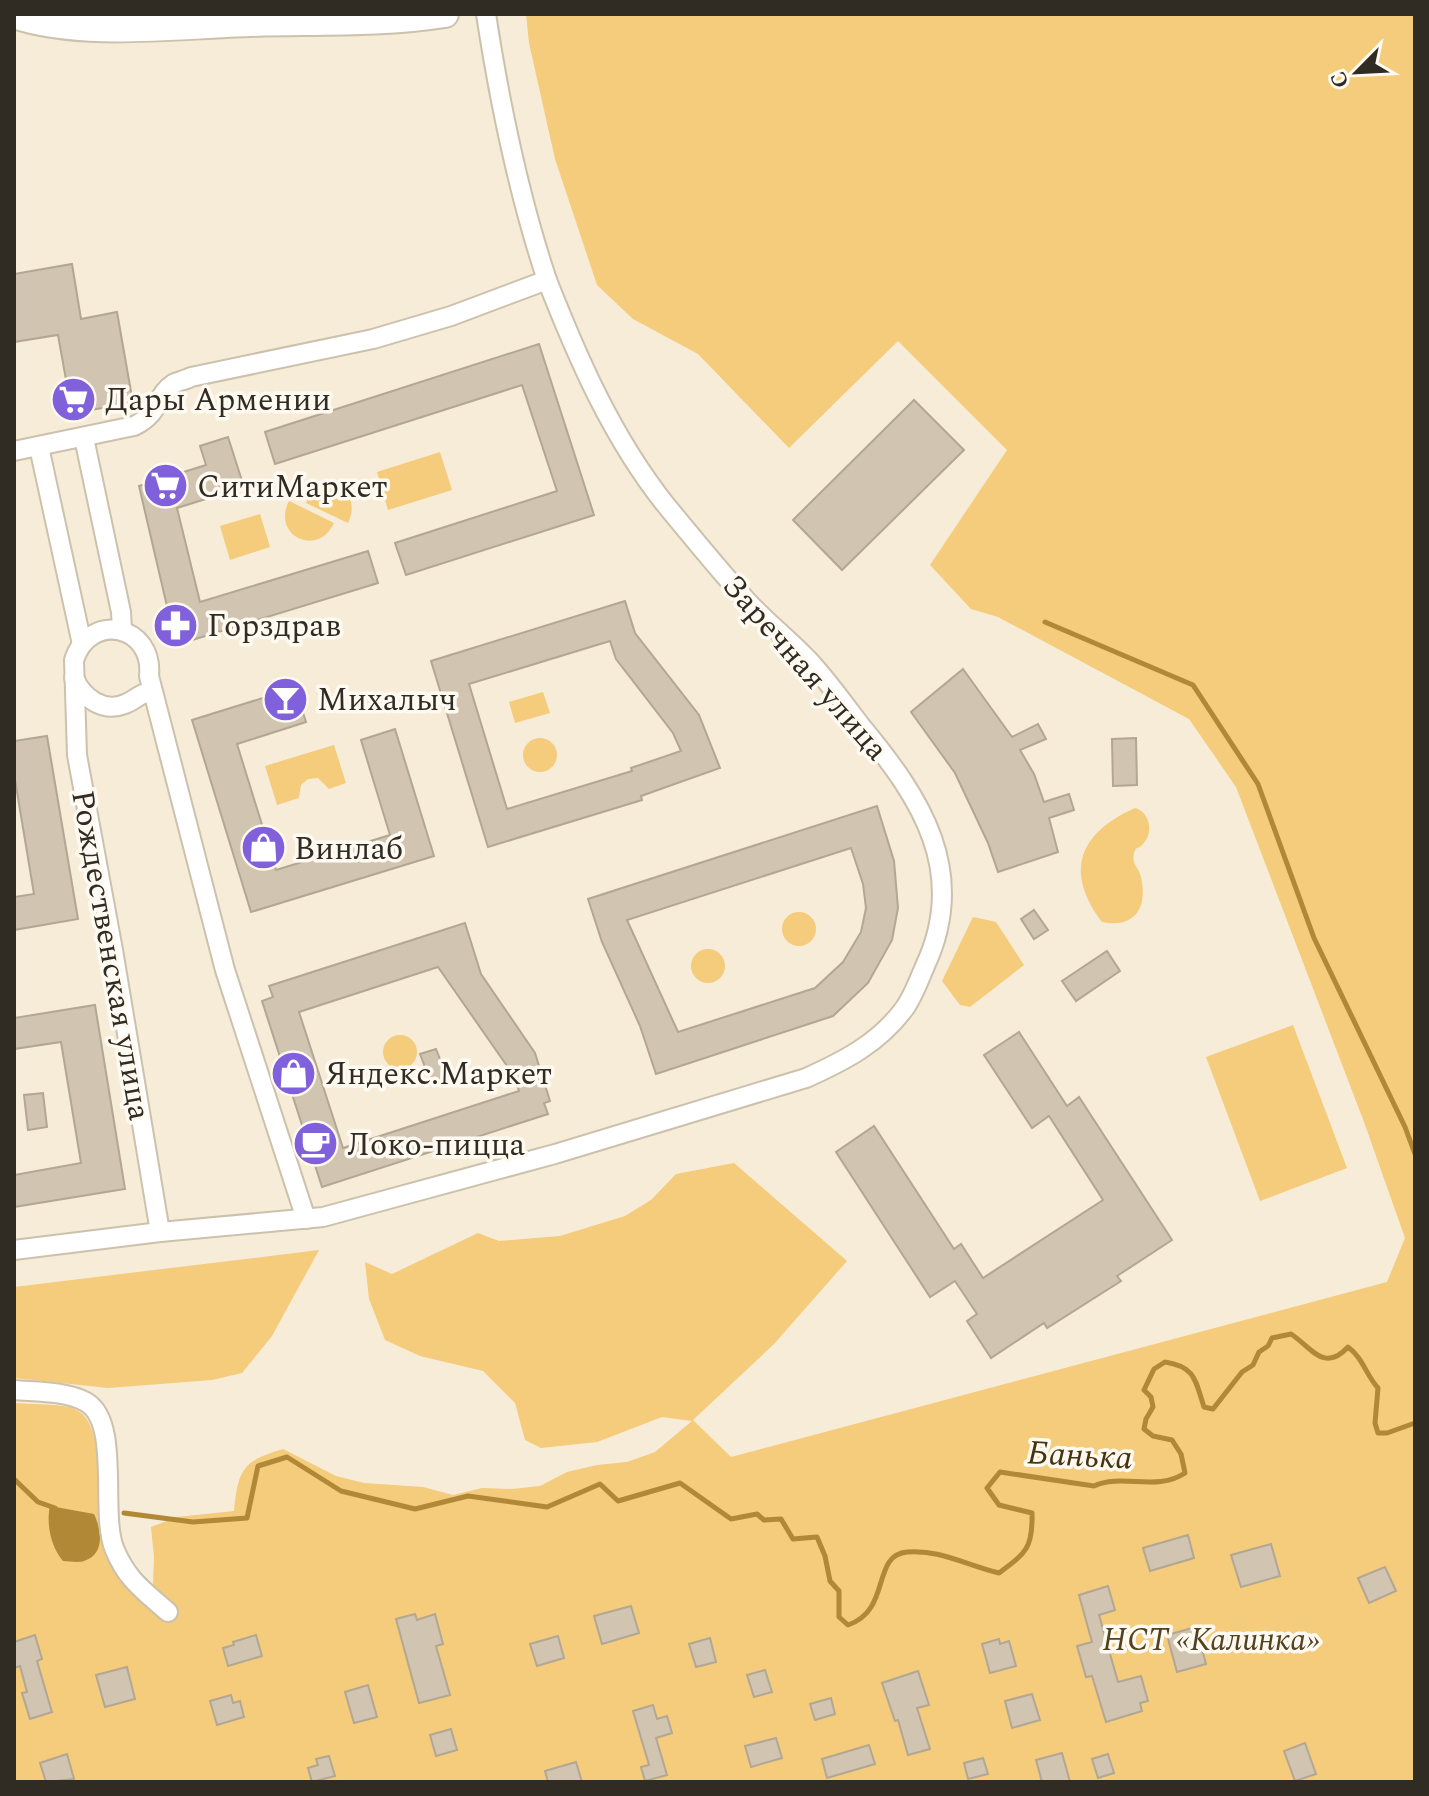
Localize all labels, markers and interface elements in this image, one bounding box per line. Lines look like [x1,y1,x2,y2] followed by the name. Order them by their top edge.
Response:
[1317,32,1397,112] north arrow
[1322,66,1358,93] text: С
[50,375,98,423] supermarket icon: Дары Армении
[105,376,331,425] place label: Дары Армении
[142,462,190,510] supermarket icon: СитиМаркет
[197,463,387,512] place label: СитиМаркет
[710,564,900,772] street label: Заречная улица
[152,601,200,649] pharmacy icon: Горздрав
[207,602,341,651] place label: Горздрав
[262,675,310,723] bar icon: Михалыч
[317,676,457,725] place label: Михалыч
[57,786,164,1125] street label: Рождественская улица
[239,824,287,872] shop icon: Винлаб
[294,825,403,874] place label: Винлаб
[270,1049,318,1097] shop icon: Яндекс.Маркет
[325,1050,552,1099] place label: Яндекс.Маркет
[292,1120,340,1168] cafe icon: Локо-пицца
[347,1121,526,1170] place label: Локо-пицца
[1026,1427,1134,1485] water label: Банька
[1102,1616,1320,1665] park label: НСТ «Калинка»

